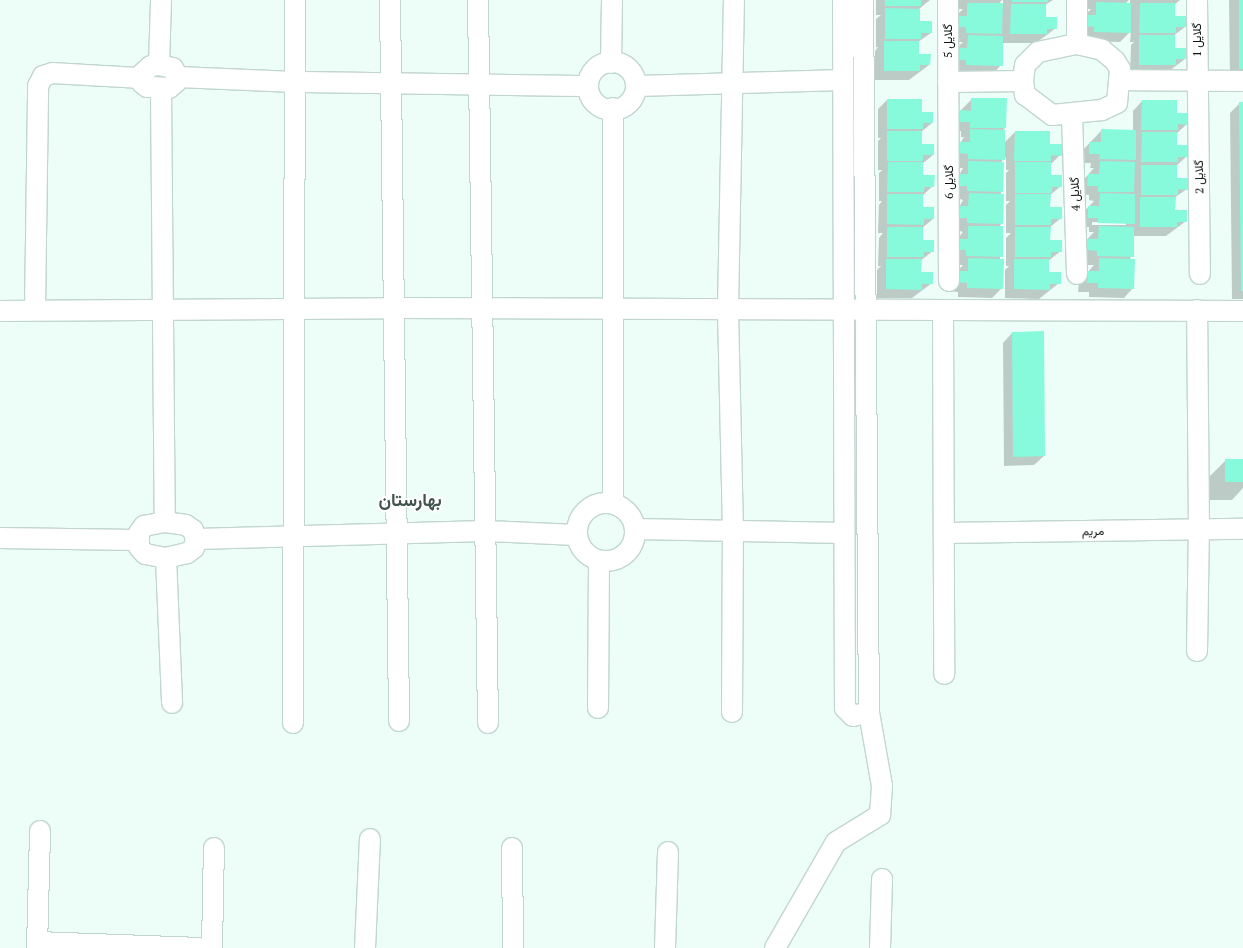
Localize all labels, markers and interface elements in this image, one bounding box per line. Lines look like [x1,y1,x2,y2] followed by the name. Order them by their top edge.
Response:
[1190,23,1204,57] street label: گلایل 1
[941,24,955,58] street label: گلایل 5
[1192,160,1206,194] street label: گلایل 2
[942,165,956,199] street label: گلایل 6
[1067,177,1083,211] street label: گلایل 4
[378,488,442,510] district label: بهارستان
[1082,524,1104,538] street label: مریم

